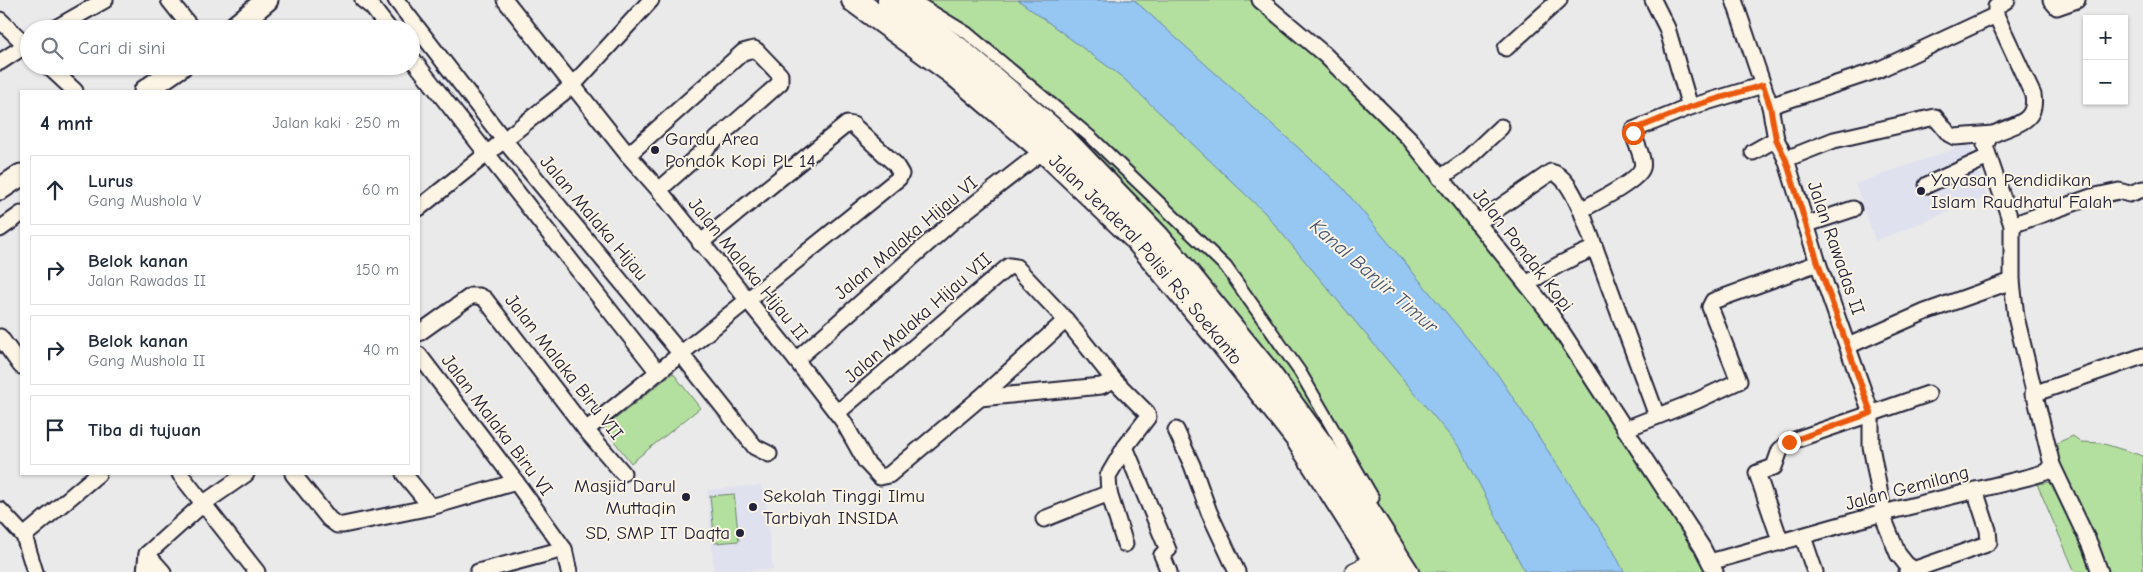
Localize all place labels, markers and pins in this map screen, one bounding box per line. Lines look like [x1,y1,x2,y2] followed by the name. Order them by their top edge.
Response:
[665,128,816,172] place label: Gardu Area Pondok Kopi PL 14
[649,144,661,156] marker: Gardu Area Pondok Kopi PL 14
[1931,169,2113,213] place label: Yayasan Pendidikan Islam Raudhatul Falah
[1915,185,1927,197] marker: Yayasan Pendidikan Islam Raudhatul Falah
[574,475,676,519] place label: Masjid Darul Muttaqin
[763,485,925,529] place label: Sekolah Tinggi Ilmu Tarbiyah INSIDA
[680,491,692,503] marker: Masjid Darul Muttaqin
[747,501,759,513] marker: Sekolah Tinggi Ilmu Tarbiyah INSIDA
[585,522,730,544] place label: SD, SMP IT Daqta
[734,527,746,539] marker: SD, SMP IT Daqta

